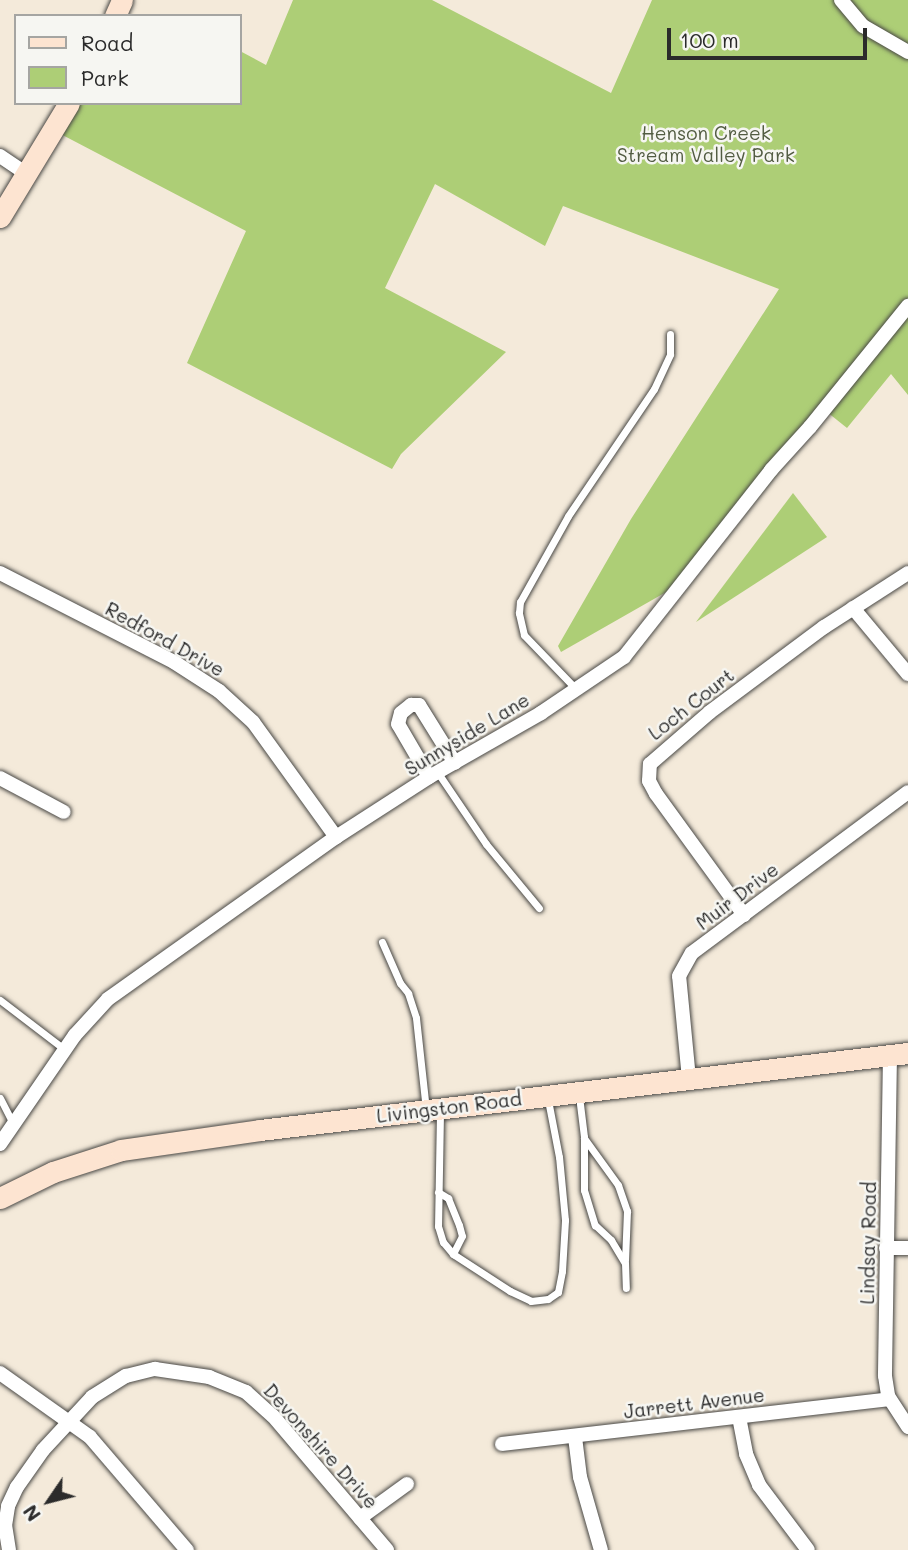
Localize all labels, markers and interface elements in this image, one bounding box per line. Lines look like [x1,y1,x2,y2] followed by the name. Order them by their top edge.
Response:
[14,14,242,105] legend
[670,14,870,58] scale bar
[680,26,739,53] text: 100 m
[81,29,133,56] text: Road
[81,64,129,91] text: Park
[617,122,795,166] park label: Henson Creek Stream Valley Park
[102,597,228,681] street label: Redford Drive
[644,664,738,744] street label: Loch Court
[401,688,533,780] street label: Sunnyside Lane
[691,858,783,934] street label: Muir Drive
[375,1087,523,1127] street label: Livingston Road
[856,1181,880,1305] street label: Lindsay Road
[259,1379,383,1513] street label: Devonshire Drive
[622,1383,766,1423] street label: Jarrett Avenue
[14,1466,84,1536] north arrow
[17,1500,46,1526] text: N

